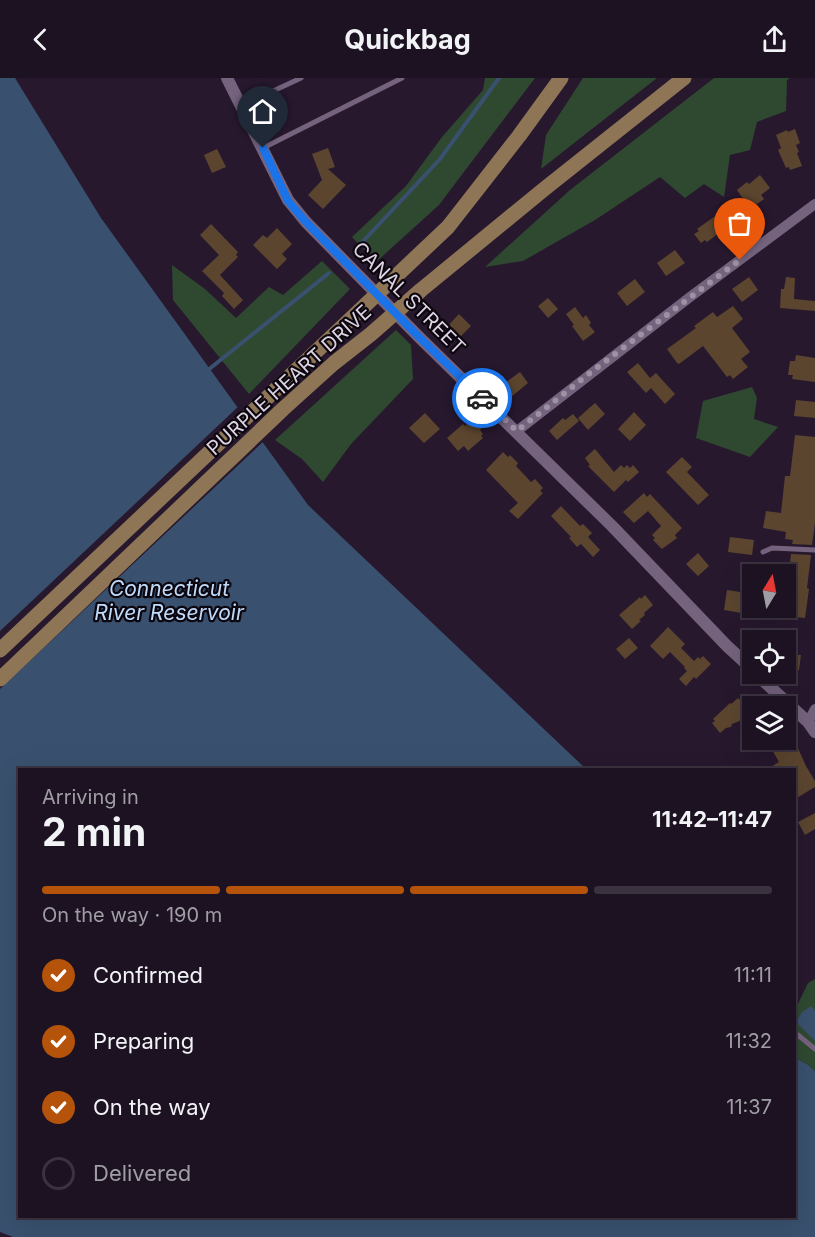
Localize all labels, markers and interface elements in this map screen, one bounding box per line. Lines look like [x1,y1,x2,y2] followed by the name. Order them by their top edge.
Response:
[24,23,57,56] icon: back
[344,23,471,56] text: Quickbag
[758,23,791,56] icon: share
[237,86,288,148] pin
[246,95,279,128] icon: home
[714,198,765,260] pin
[723,207,756,240] icon: bag
[348,237,470,359] street label: CANAL STREET
[202,300,376,460] street label: PURPLE HEART DRIVE
[452,368,512,428] courier
[466,382,499,415] icon: car
[742,564,796,618] north arrow
[742,564,796,750] map controls
[94,576,245,625] water label: Connecticut River Reservoir
[742,630,796,684] button: locate
[742,696,796,750] button: layers
[42,785,139,809] text: Arriving in
[652,806,772,832] text: 11:42–11:47
[42,808,146,855] text: 2 min
[42,903,222,927] text: On the way · 190 m
[42,959,75,992] icon: check
[93,962,203,988] text: Confirmed
[734,963,772,987] text: 11:11
[42,1025,75,1058] icon: check
[93,1028,194,1054] text: Preparing
[725,1029,772,1053] text: 11:32
[42,1091,75,1124] icon: check
[93,1094,211,1120] text: On the way
[726,1095,772,1119] text: 11:37
[93,1160,191,1186] text: Delivered

